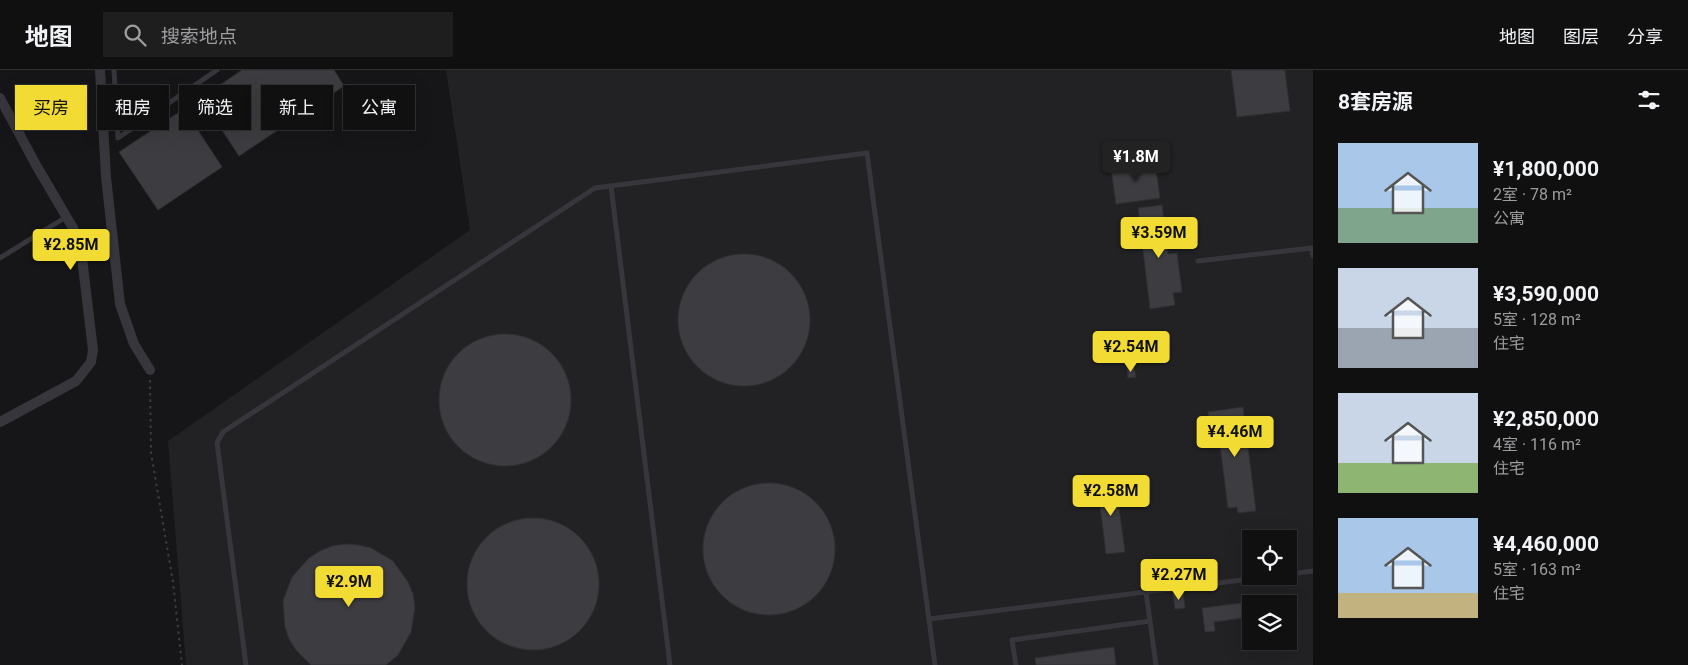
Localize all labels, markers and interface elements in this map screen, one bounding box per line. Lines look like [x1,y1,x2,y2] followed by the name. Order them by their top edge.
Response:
[103,12,453,57] search box
[121,21,149,49] icon: search
[25,23,73,51] text: 地图
[161,25,237,48] text: 搜索地点
[1499,26,1535,47] text: 地图
[1563,26,1599,47] text: 图层
[1627,26,1663,47] text: 分享
[15,85,87,130] chip: 买房
[97,85,169,130] chip: 租房
[179,85,251,130] chip: 筛选
[261,85,333,130] chip: 新上
[343,85,415,130] chip: 公寓
[1635,86,1663,114] icon: filters
[1338,90,1413,114] text: 8套房源
[1101,140,1171,183] pin: ¥1.8M
[1113,147,1159,166] text: ¥1.8M
[1493,157,1599,181] text: ¥1,800,000
[1378,163,1438,223] icon: home
[1493,185,1572,204] text: 2室 · 78 m²
[1493,209,1525,228] text: 公寓
[1118,216,1200,259] pin: ¥3.59M
[1132,223,1186,242] text: ¥3.59M
[30,228,112,271] pin: ¥2.85M
[44,235,98,254] text: ¥2.85M
[1493,282,1599,306] text: ¥3,590,000
[1378,288,1438,348] icon: home
[1493,310,1581,329] text: 5室 · 128 m²
[1090,330,1172,373] pin: ¥2.54M
[1493,334,1525,353] text: 住宅
[1104,337,1158,356] text: ¥2.54M
[1493,407,1599,431] text: ¥2,850,000
[1378,413,1438,473] icon: home
[1194,416,1276,458] pin: ¥4.46M
[1208,422,1262,441] text: ¥4.46M
[1493,435,1581,454] text: 4室 · 116 m²
[1493,459,1525,478] text: 住宅
[1070,474,1152,517] pin: ¥2.58M
[1084,481,1138,500] text: ¥2.58M
[1242,530,1297,650] map controls
[1242,530,1297,585] button: locate
[1493,532,1599,556] text: ¥4,460,000
[1378,538,1438,598] icon: home
[1138,558,1220,601] pin: ¥2.27M
[1493,560,1581,579] text: 5室 · 163 m²
[1152,565,1206,584] text: ¥2.27M
[314,566,384,608] pin: ¥2.9M
[326,572,372,591] text: ¥2.9M
[1493,584,1525,603] text: 住宅
[1242,595,1297,650] button: layers

